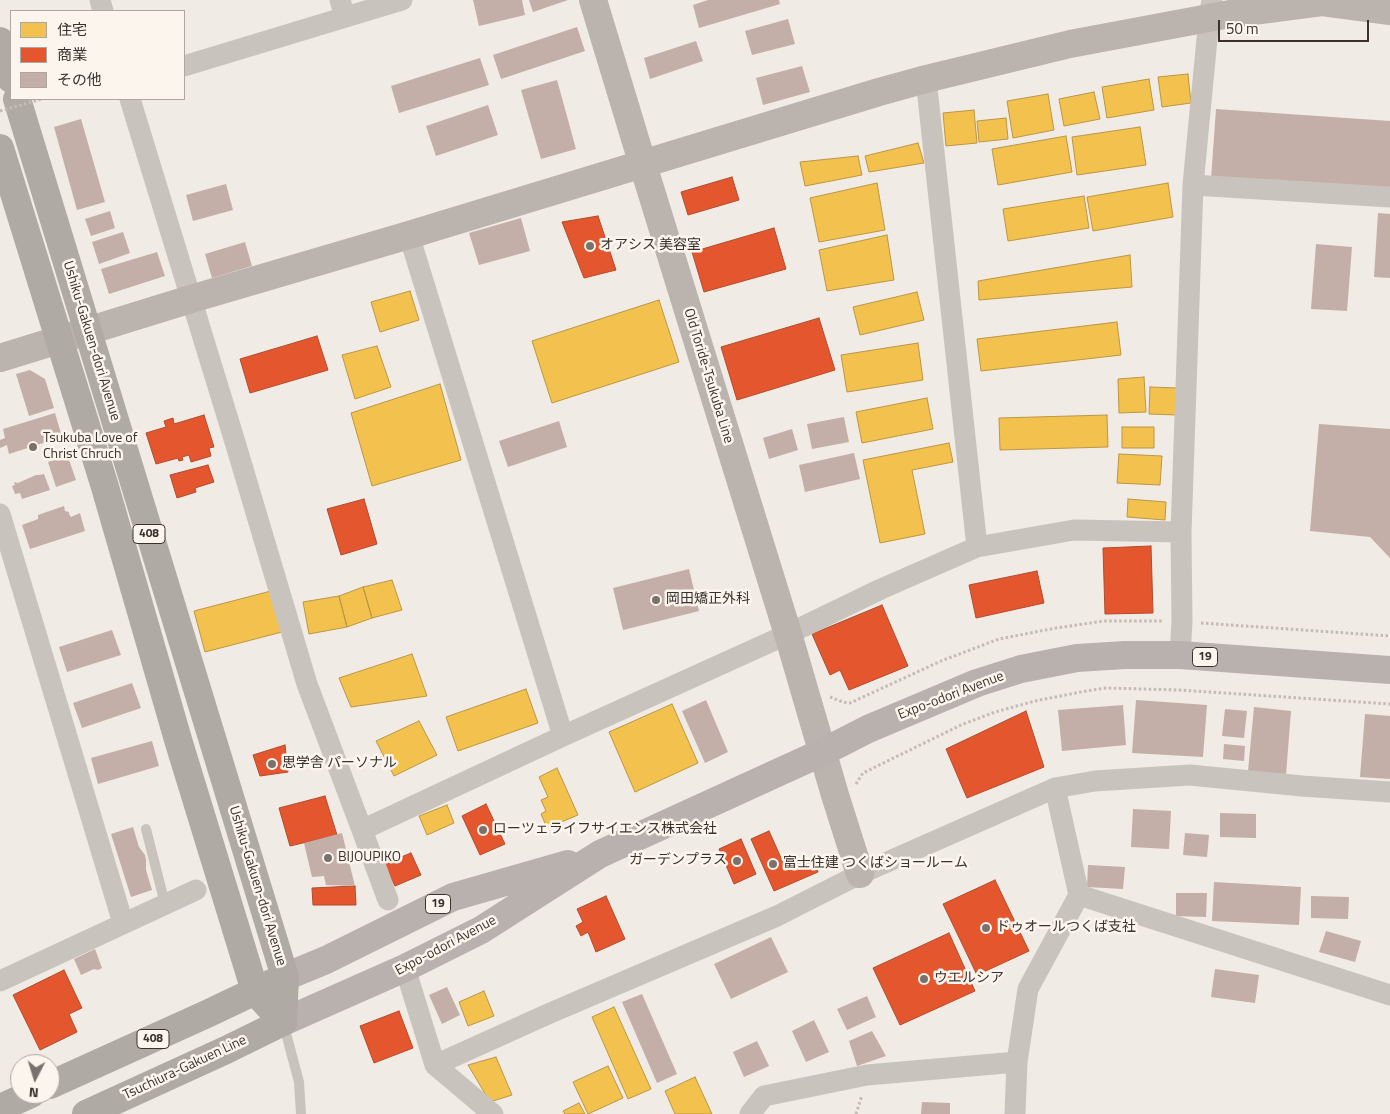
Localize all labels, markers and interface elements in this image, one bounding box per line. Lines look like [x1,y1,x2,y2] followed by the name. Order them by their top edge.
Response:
[10,10,185,100] legend
[1220,10,1371,42] scale bar
[1226,17,1259,40] text: 50 m
[57,18,87,41] text: 住宅
[57,43,87,66] text: 商業
[57,68,102,91] text: その他
[600,238,701,254] place label: オアシス 美容室
[584,240,596,252] marker: オアシス 美容室
[59,259,123,423] street label: Ushiku-Gakuen-dori Avenue
[679,307,737,445] street label: Old Toride-Tsukuba Line
[43,431,137,464] place label: Tsukuba Love of Christ Chruch
[27,441,39,453] marker: Tsukuba Love of Christ Chruch
[133,524,165,544] road number: 408
[666,592,750,608] place label: 岡田矯正外科
[650,594,662,606] marker: 岡田矯正外科
[1192,648,1218,666] road number: 19
[896,668,1006,724] street label: Expo-odori Avenue
[282,756,397,772] place label: 思学舎 パーソナル
[266,758,278,770] marker: 思学舎 パーソナル
[225,804,289,968] street label: Ushiku-Gakuen-dori Avenue
[493,822,717,838] place label: ローツェライフサイエンス株式会社
[477,824,489,836] marker: ローツェライフサイエンス株式会社
[338,850,401,866] place label: BIJOUPIKO
[322,852,334,864] marker: BIJOUPIKO
[629,853,727,869] place label: ガーデンプラス
[731,855,743,867] marker: ガーデンプラス
[783,856,968,872] place label: 富士住建 つくばショールーム
[767,858,779,870] marker: 富士住建 つくばショールーム
[426,894,450,914] road number: 19
[393,912,499,980] street label: Expo-odori Avenue
[996,920,1136,936] place label: ドゥオールつくば支社
[980,922,992,934] marker: ドゥオールつくば支社
[934,971,1004,987] place label: ウエルシア
[918,973,930,985] marker: ウエルシア
[137,1030,169,1048] road number: 408
[121,1032,249,1104] street label: Tsuchiura-Gakuen Line
[10,1054,60,1104] north arrow
[28,1083,39,1104] text: N

